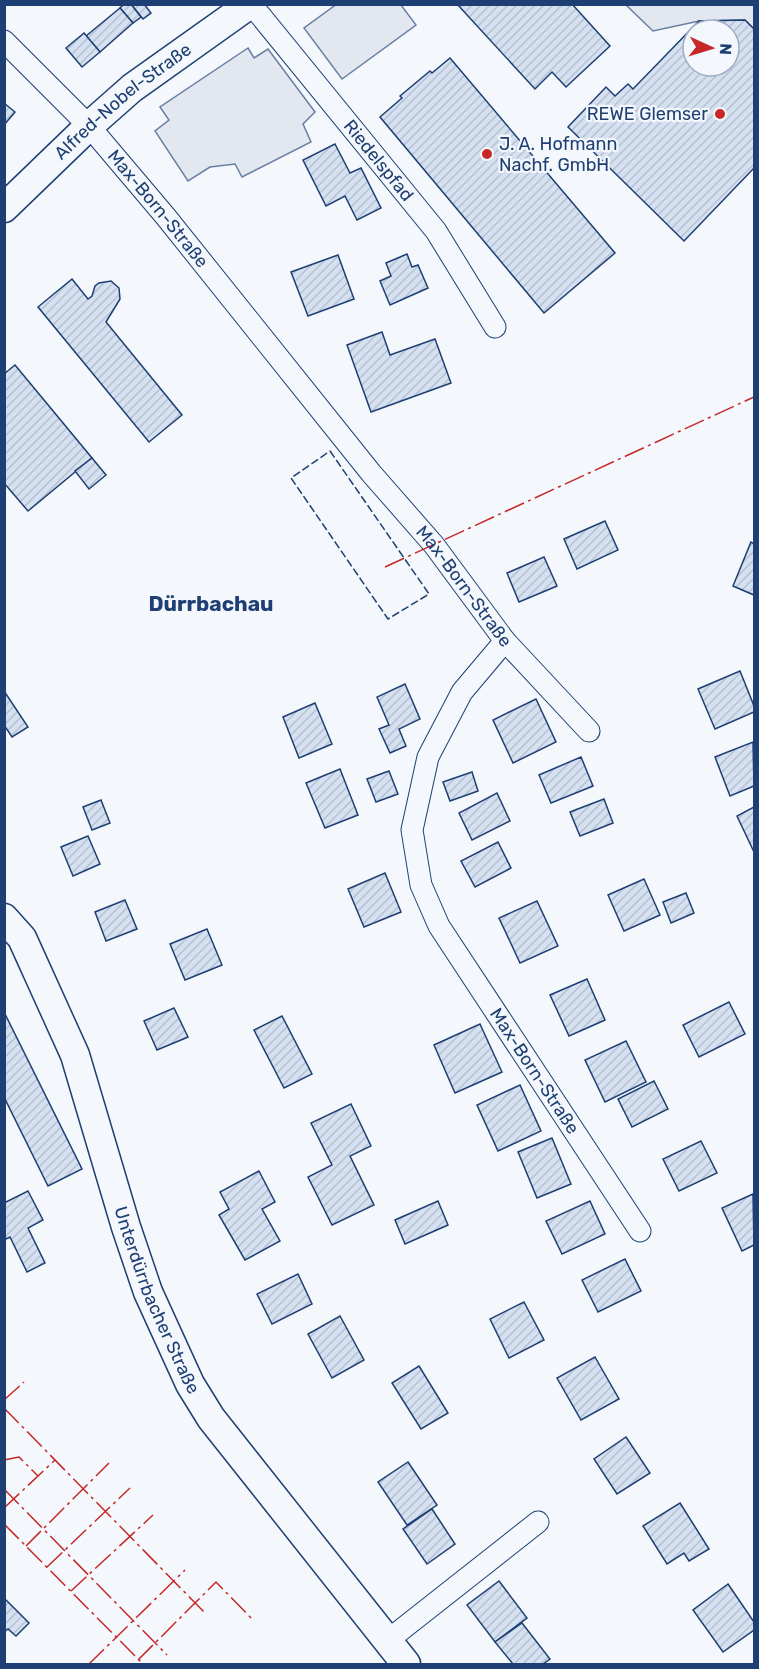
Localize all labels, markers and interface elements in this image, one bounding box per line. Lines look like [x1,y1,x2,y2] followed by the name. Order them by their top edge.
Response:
[681,18,741,78] north arrow
[50,38,196,164] street label: Alfred-Nobel-Straße
[716,43,735,55] text: N
[587,103,708,125] place label: REWE Glemser
[713,107,727,121] marker: REWE Glemser
[339,115,418,206] street label: Riedelspfad
[499,133,617,176] place label: J. A. Hofmann Nachf. GmbH
[103,145,213,272] street label: Max-Born-Straße
[480,147,494,161] marker: J. A. Hofmann Nachf. GmbH
[411,521,517,651] street label: Max-Born-Straße
[148,591,274,616] district label: Dürrbachau
[485,1004,584,1138] street label: Max-Born-Straße
[109,1204,204,1398] street label: Unterdürrbacher Straße

